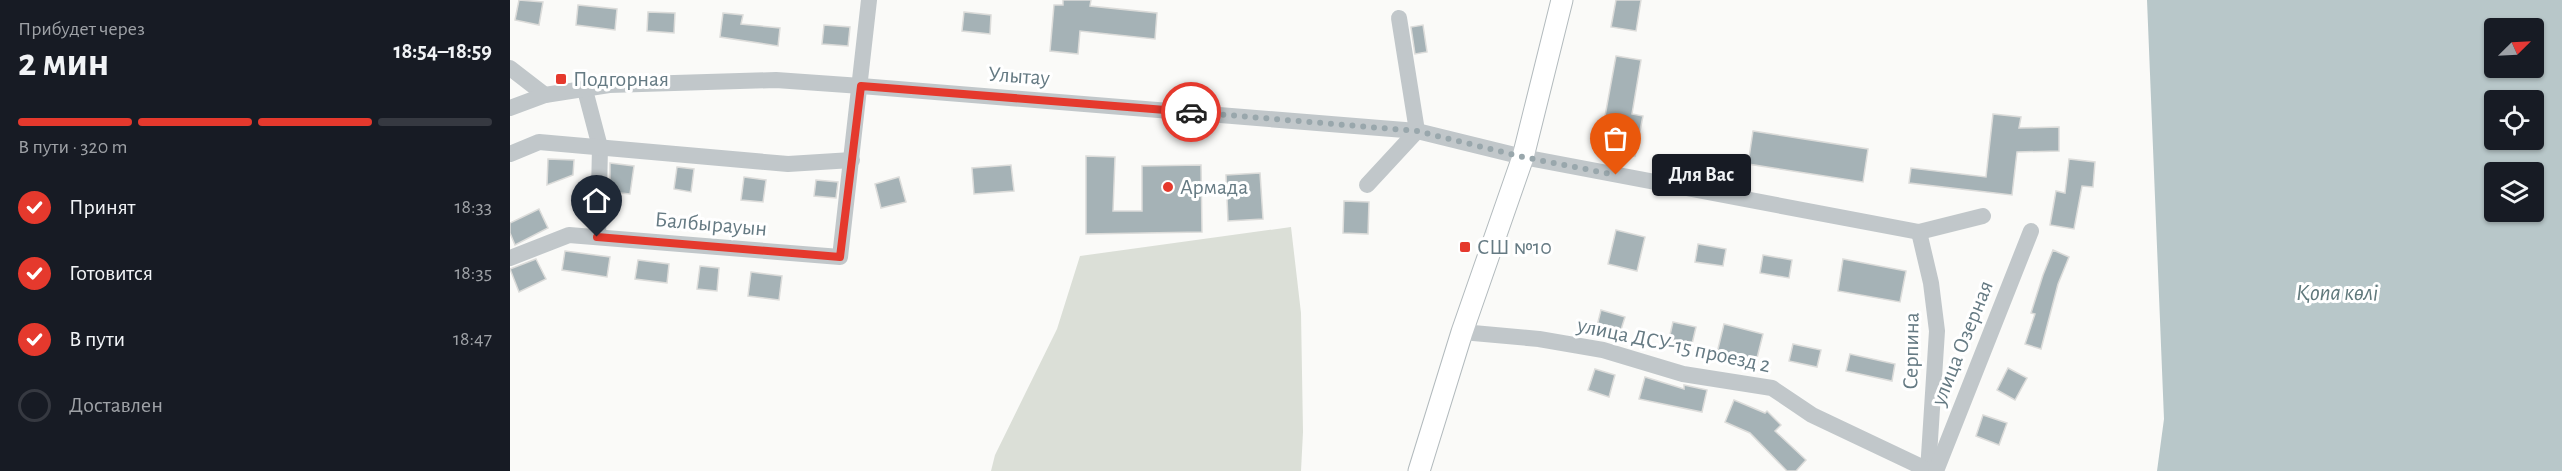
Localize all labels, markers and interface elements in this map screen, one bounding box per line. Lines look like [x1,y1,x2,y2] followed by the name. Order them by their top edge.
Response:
[2484,18,2544,78] north arrow
[2484,18,2544,222] map controls
[18,19,145,39] text: Прибудет через
[394,40,492,62] text: 18:54–18:59
[18,44,109,83] text: 2 мин
[987,63,1051,89] street label: Улытау
[573,68,669,90] place label: Подгорная
[554,72,568,86] marker: Подгорная
[1161,82,1221,142] courier
[2484,90,2544,150] button: locate
[1175,96,1208,129] icon: car
[1590,113,1641,175] pin
[1599,122,1632,155] icon: bag
[18,137,128,157] text: В пути · 320 m
[1652,154,1751,196] callout: Для Вас
[2484,162,2544,222] button: layers
[1669,165,1734,185] text: Для Вас
[571,175,622,237] pin
[1180,176,1248,198] place label: Армада
[1161,180,1175,194] marker: Армада
[580,184,613,217] icon: home
[18,191,51,224] icon: check
[69,196,135,218] text: Принят
[455,197,492,217] text: 18:33
[654,208,768,240] street label: Балбырауын
[1477,236,1552,258] place label: СШ №10
[1458,240,1472,254] marker: СШ №10
[18,257,51,290] icon: check
[69,262,153,284] text: Готовится
[454,263,492,283] text: 18:35
[1927,277,1997,409] street label: улица Озерная
[2296,281,2378,305] water label: Қопа көлі
[1899,312,1923,390] street label: Серпина
[1574,314,1773,376] street label: улица ДСУ-15 проезд 2
[18,323,51,356] icon: check
[69,328,125,350] text: В пути
[453,329,492,349] text: 18:47
[69,394,163,416] text: Доставлен

